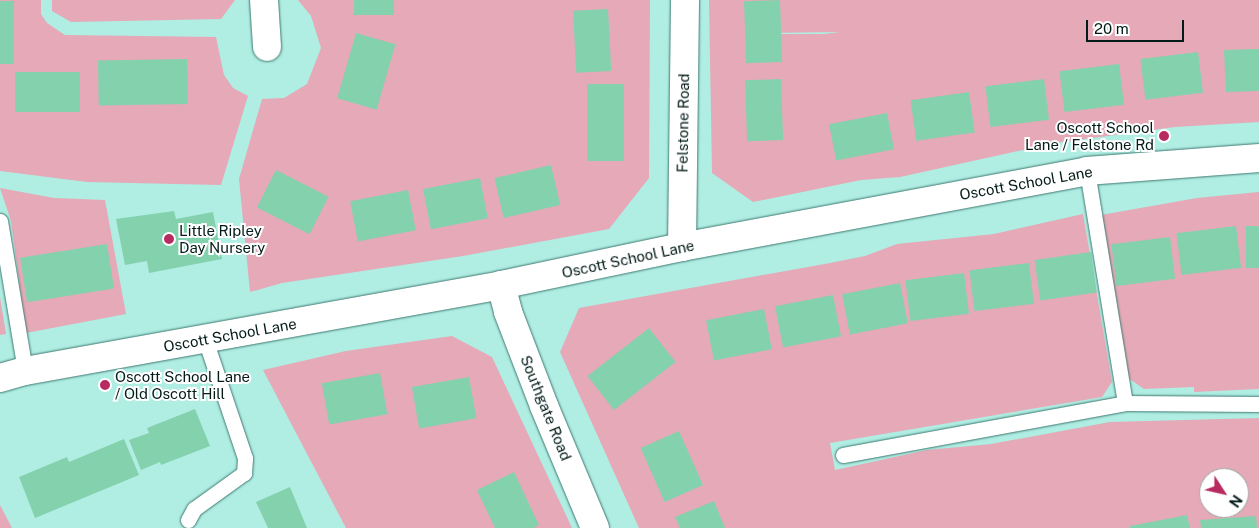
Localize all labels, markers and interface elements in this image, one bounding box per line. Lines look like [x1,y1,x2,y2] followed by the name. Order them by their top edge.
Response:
[1089,10,1186,42] scale bar
[1094,20,1129,37] text: 20 m
[673,73,693,173] street label: Felstone Road
[1025,118,1154,153] place label: Oscott School Lane / Felstone Rd
[1158,130,1170,142] marker: Oscott School Lane / Felstone Rd
[958,162,1094,204] street label: Oscott School Lane
[179,221,265,256] place label: Little Ripley Day Nursery
[163,233,175,245] marker: Little Ripley Day Nursery
[560,236,696,282] street label: Oscott School Lane
[162,314,298,356] street label: Oscott School Lane
[517,353,575,463] street label: Southgate Road
[115,367,250,402] place label: Oscott School Lane / Old Oscott Hill
[99,379,111,391] marker: Oscott School Lane / Old Oscott Hill
[1199,468,1249,518] north arrow
[1226,492,1245,510] text: N

